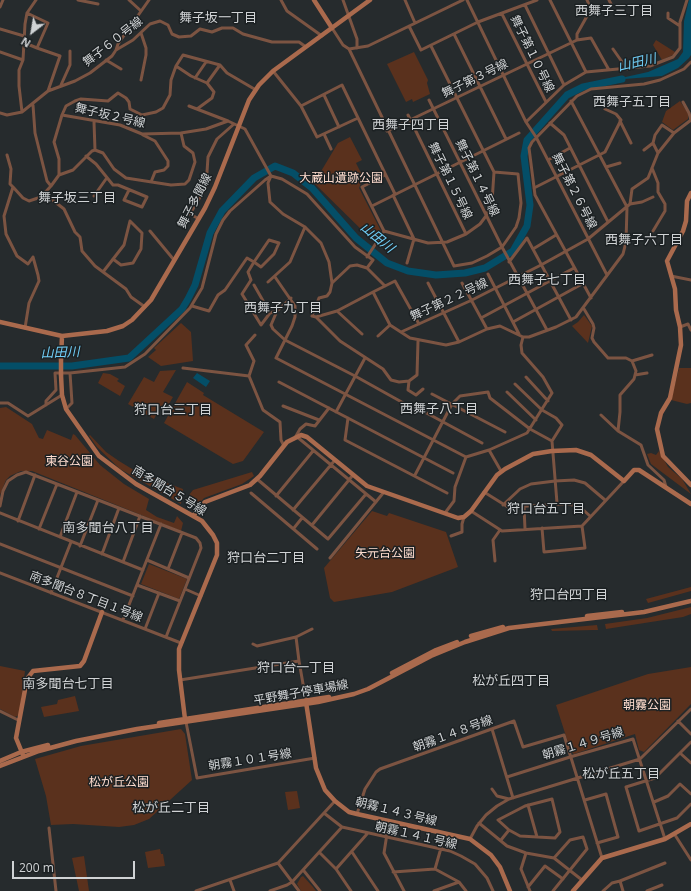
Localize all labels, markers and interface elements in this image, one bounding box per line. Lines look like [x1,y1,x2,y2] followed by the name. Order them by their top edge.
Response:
[575,3,653,19] district label: 西舞子三丁目
[179,10,257,26] district label: 舞子坂一丁目
[12,12,52,52] north arrow
[507,13,557,95] street label: 舞子第１０号線
[80,14,146,70] street label: 舞子６０号線
[18,34,33,51] text: N
[616,51,658,75] water label: 山田川
[439,57,511,101] street label: 舞子第３号線
[593,94,671,110] district label: 西舞子五丁目
[73,101,147,131] street label: 舞子坂２号線
[372,117,450,133] district label: 西舞子四丁目
[452,137,502,219] street label: 舞子第１４号線
[425,140,475,222] street label: 舞子第１５号線
[549,150,599,232] street label: 舞子第２６号線
[175,171,215,231] street label: 舞子多聞線
[299,172,383,186] park label: 大蔵山遺跡公園
[38,190,116,206] district label: 舞子坂三丁目
[357,220,397,256] water label: 山田川
[605,232,683,248] district label: 西舞子六丁目
[508,272,586,288] district label: 西舞子七丁目
[408,276,490,324] street label: 舞子第２２号線
[244,300,322,316] district label: 西舞子九丁目
[40,345,80,361] water label: 山田川
[400,401,478,417] district label: 西舞子八丁目
[134,402,212,418] district label: 狩口台三丁目
[45,455,93,469] park label: 東谷公園
[129,463,209,519] street label: 南多聞台５号線
[507,501,585,517] district label: 狩口台五丁目
[63,520,153,536] district label: 南多聞台八丁目
[355,547,415,561] park label: 矢元台公園
[227,550,305,566] district label: 狩口台二丁目
[27,569,145,625] street label: 南多聞台８丁目１号線
[530,587,608,603] district label: 狩口台四丁目
[257,660,335,676] district label: 狩口台一丁目
[472,673,550,689] district label: 松が丘四丁目
[23,676,113,692] district label: 南多聞台七丁目
[252,678,350,708] street label: 平野舞子停車場線
[623,699,671,713] park label: 朝霧公園
[411,713,495,755] street label: 朝霧１４８号線
[541,725,625,763] street label: 朝霧１４９号線
[207,746,293,774] street label: 朝霧１０１号線
[582,766,660,782] district label: 松が丘五丁目
[89,776,149,790] park label: 松が丘公園
[354,795,438,829] street label: 朝霧１４３号線
[132,800,210,816] district label: 松が丘二丁目
[373,820,459,852] street label: 朝霧１４１号線
[14,853,137,879] scale bar
[19,859,54,876] text: 200 m

